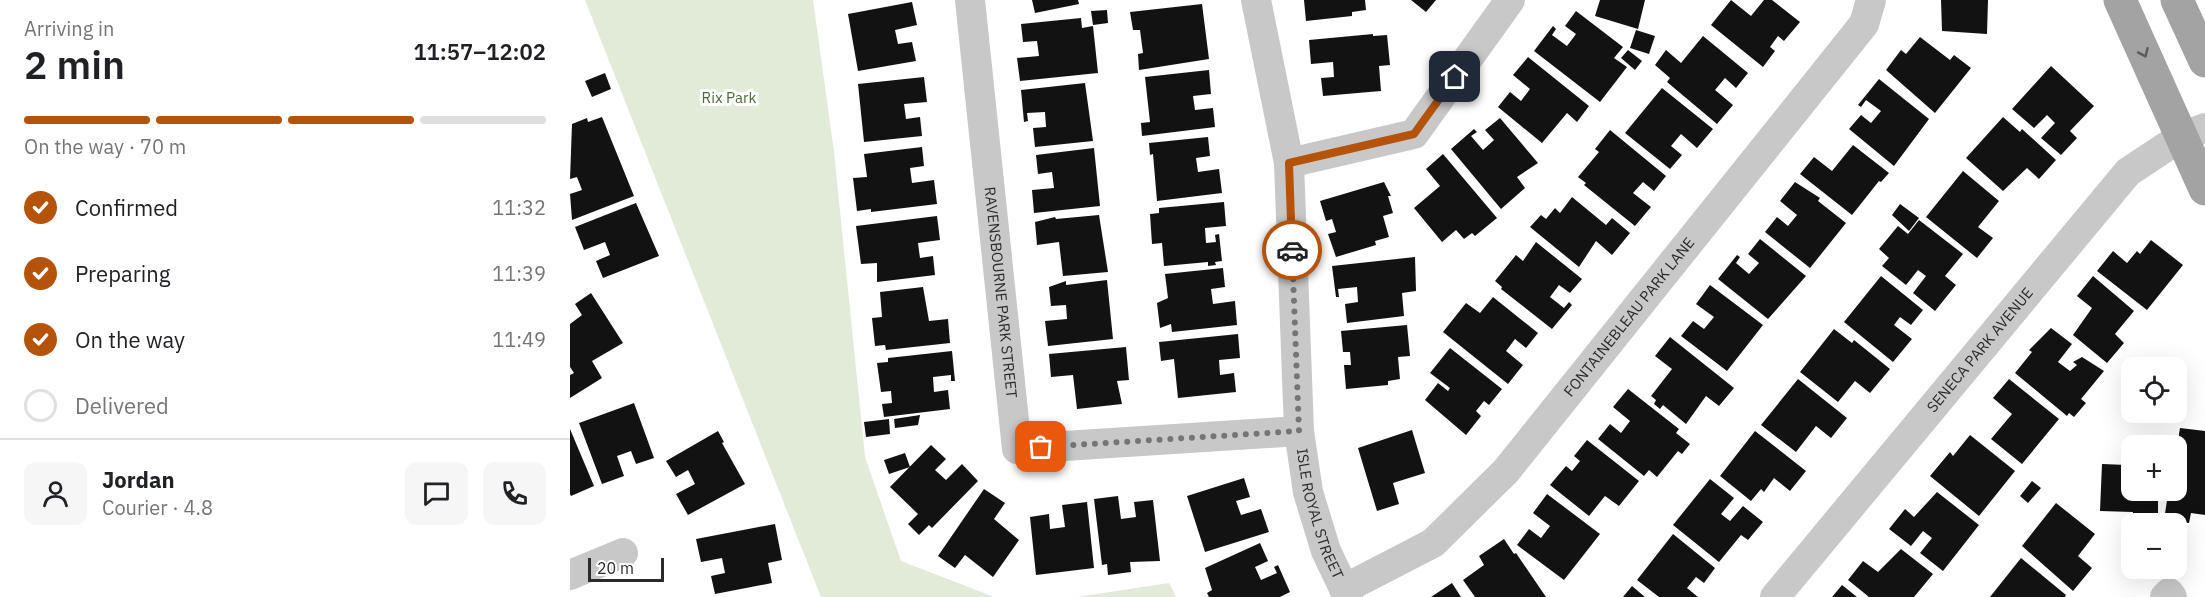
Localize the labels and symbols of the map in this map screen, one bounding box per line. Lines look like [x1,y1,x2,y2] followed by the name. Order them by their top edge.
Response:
[2137,47,2149,58] one-way arrow
[1429,51,1480,102] pin
[702,88,757,107] park label: Rix Park
[981,186,1022,399] street label: RAVENSBOURNE PARK STREET
[1262,220,1322,280] courier
[1559,233,1698,400] street label: FONTAINEBLEAU PARK LANE
[1922,283,2037,416] street label: SENECA PARK AVENUE
[1015,421,1066,472] pin
[1293,447,1348,582] street label: ISLE ROYAL STREET
[588,555,664,582] scale bar

